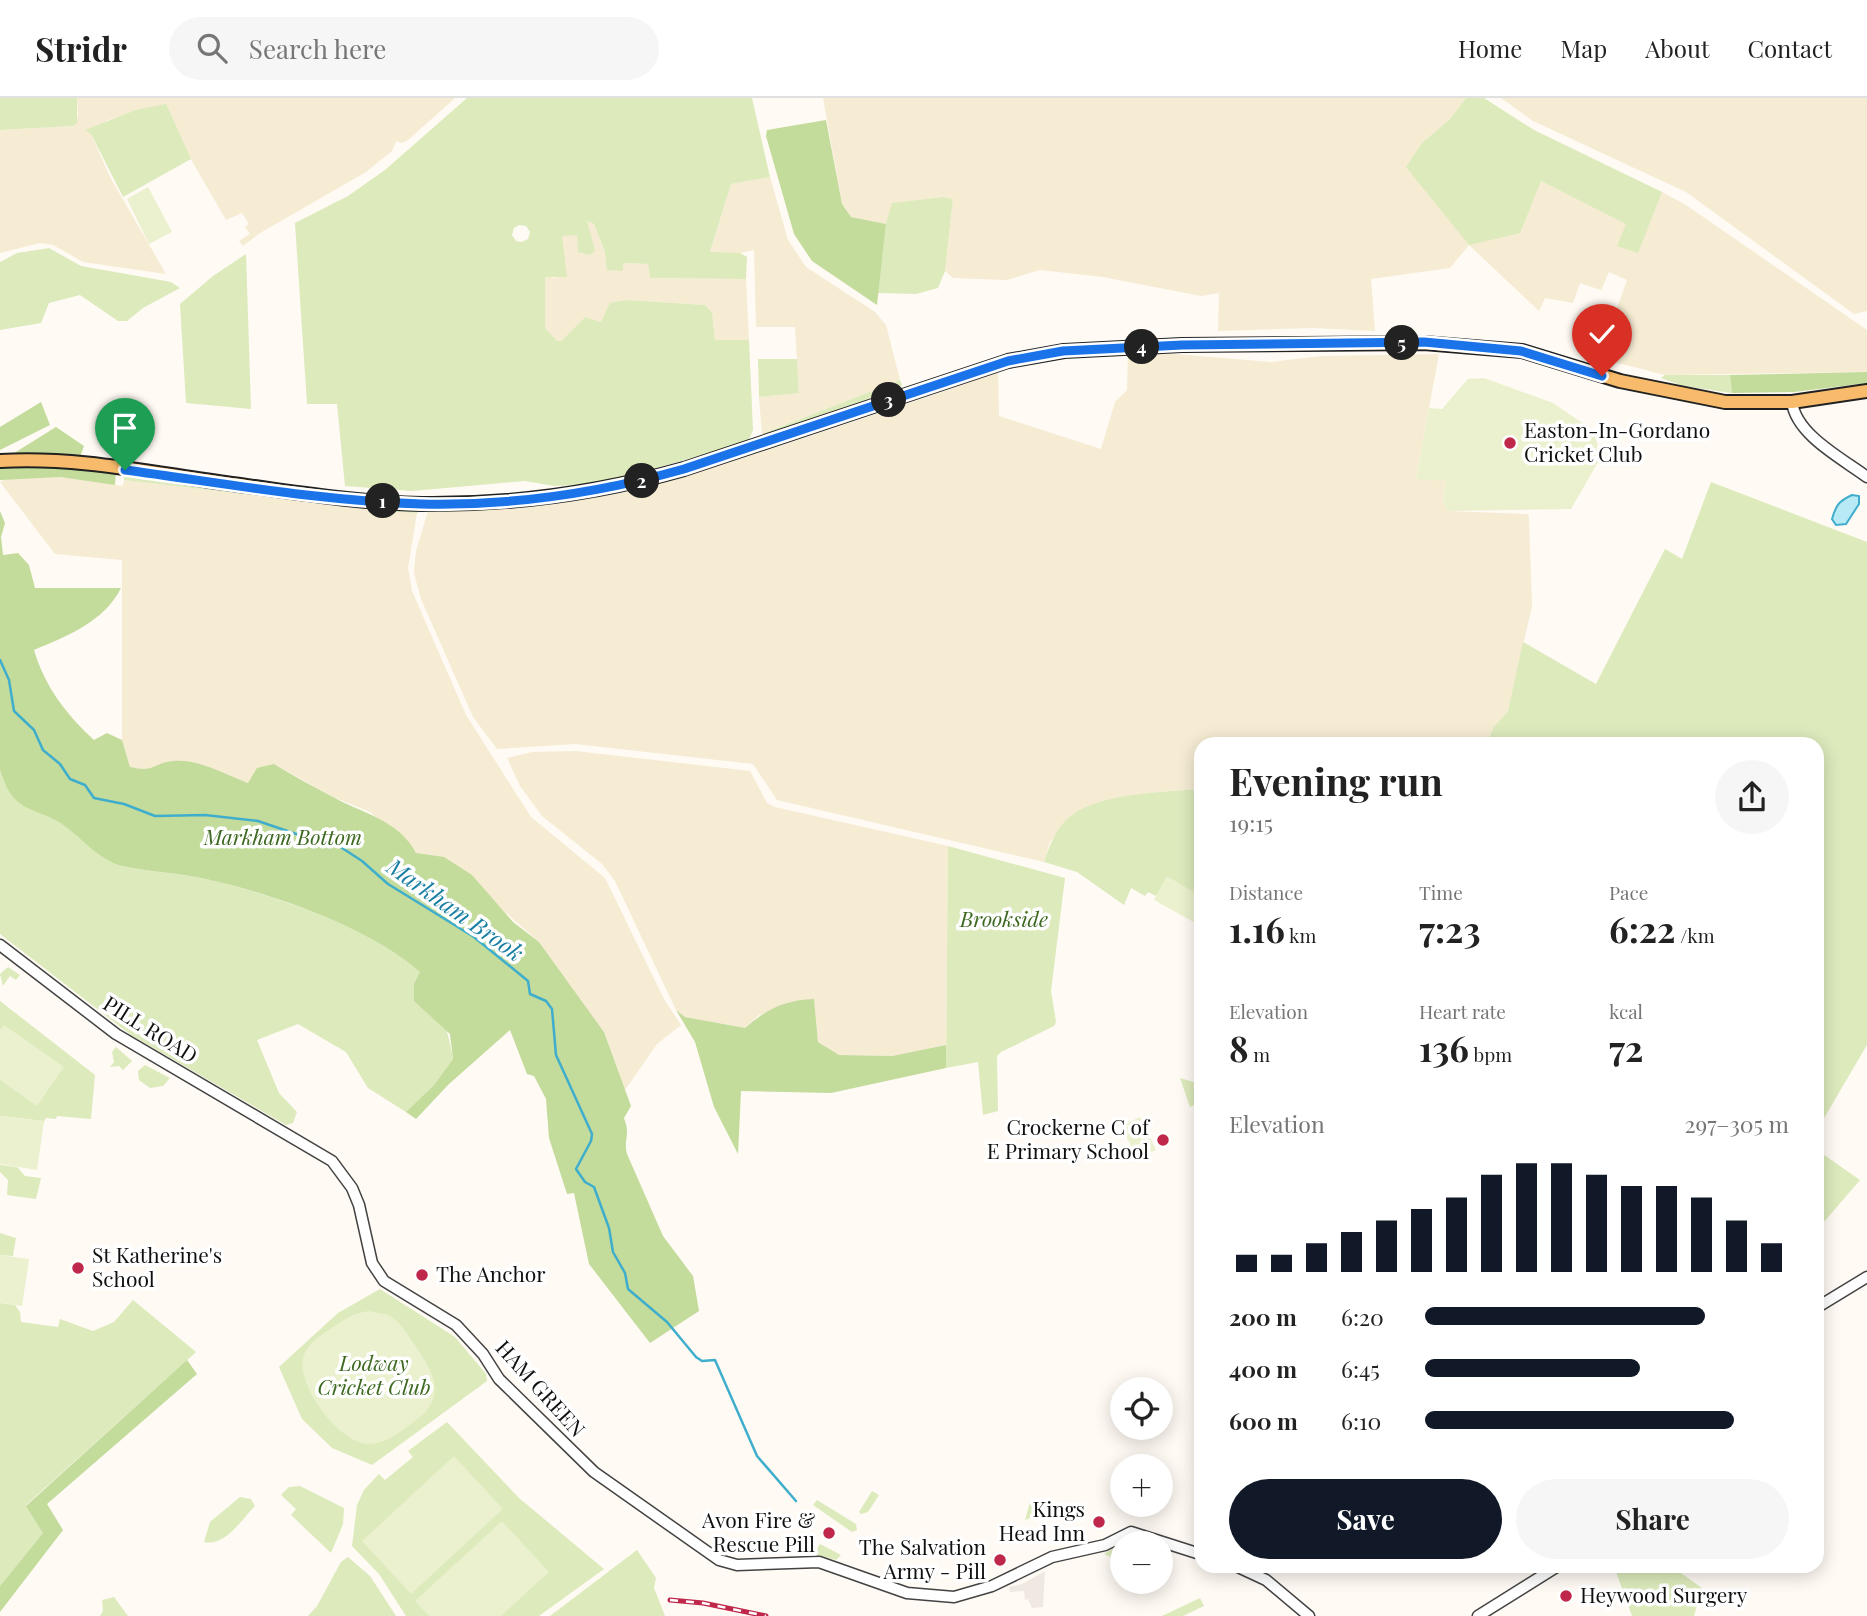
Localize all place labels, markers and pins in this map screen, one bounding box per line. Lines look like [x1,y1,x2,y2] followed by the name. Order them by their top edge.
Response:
[1572,304,1632,376] pin
[1384,326,1420,360] pin: 5
[1124,330,1160,364] pin: 4
[872,382,906,418] pin: 3
[95,398,155,470] pin
[1524,415,1710,467] place label: Easton-In-Gordano Cricket Club
[1502,435,1518,451] marker: Easton-In-Gordano Cricket Club
[624,464,660,498] pin: 2
[366,484,400,518] pin: 1
[987,1112,1151,1164] place label: Crockerne C of E Primary School
[1155,1132,1171,1148] marker: Crockerne C of E Primary School
[92,1240,222,1292] place label: St Katherine's School
[436,1259,546,1287] place label: The Anchor
[70,1260,86,1276] marker: St Katherine's School
[414,1267,430,1283] marker: The Anchor
[999,1494,1085,1546] place label: Kings Head Inn
[701,1505,815,1557] place label: Avon Fire & Rescue Pill
[1091,1514,1107,1530] marker: Kings Head Inn
[821,1525,837,1541] marker: Avon Fire & Rescue Pill
[859,1532,986,1584] place label: The Salvation Army - Pill
[992,1552,1008,1568] marker: The Salvation Army - Pill
[1580,1580,1748,1608] place label: Heywood Surgery
[1558,1588,1574,1604] marker: Heywood Surgery

